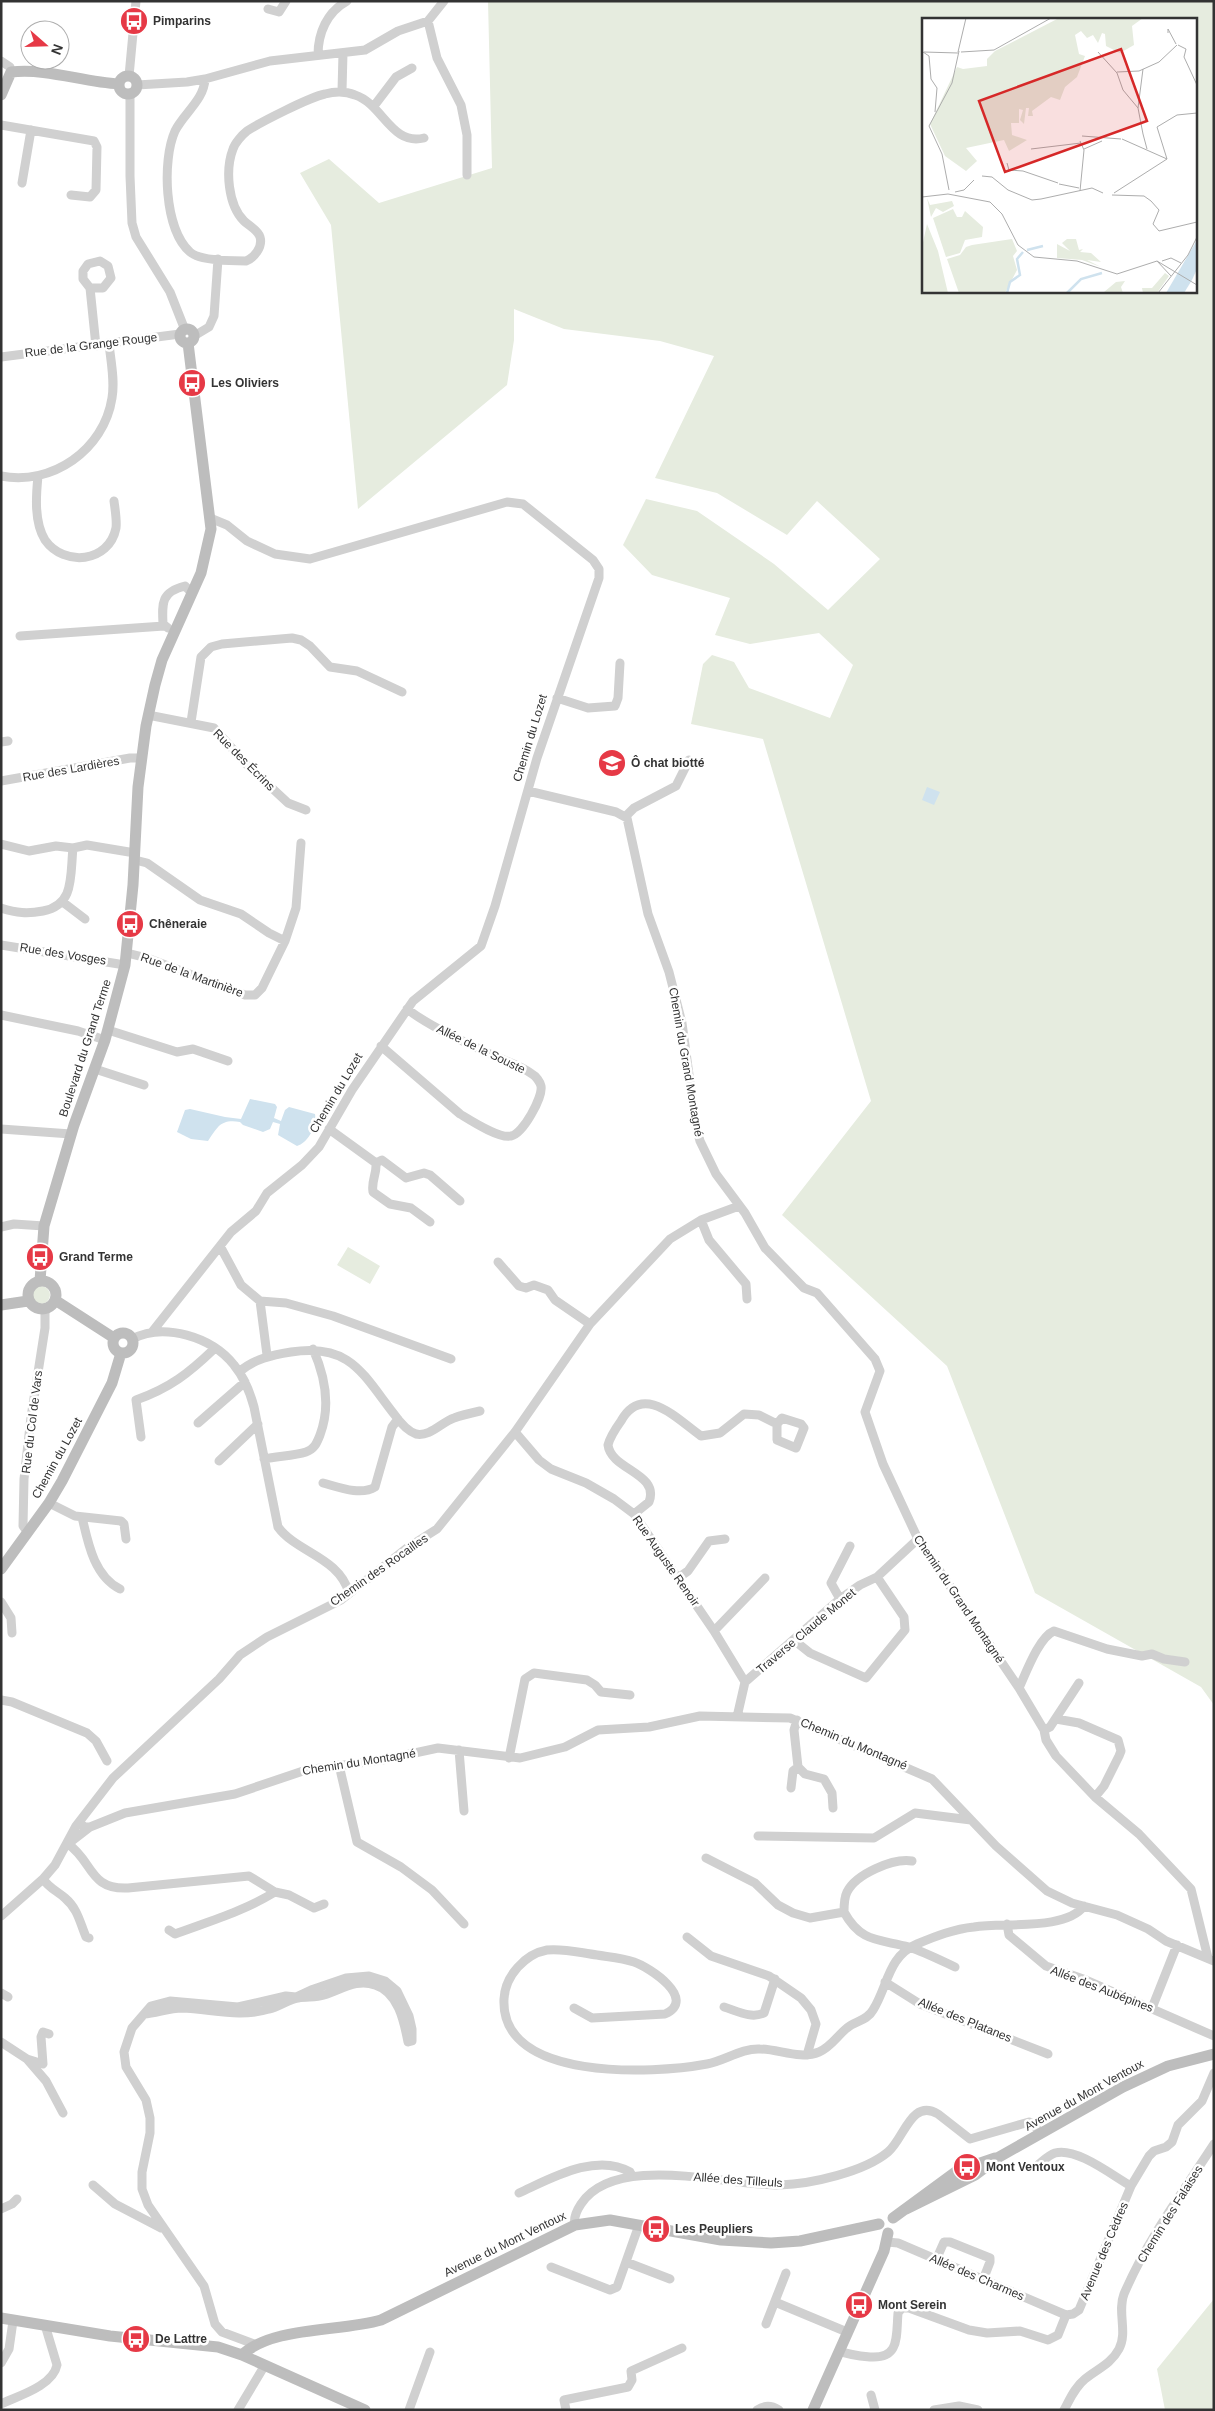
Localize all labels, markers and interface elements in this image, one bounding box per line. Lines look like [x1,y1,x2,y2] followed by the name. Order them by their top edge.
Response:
[119,6,149,36] bus stop icon: Pimparins
[153,14,211,28] place label: Pimparins
[922,18,1198,292] inset map
[20,20,70,70] north arrow
[48,42,66,57] text: N
[24,330,158,360] street label: Rue de la Grange Rouge
[177,368,207,398] bus stop icon: Les Oliviers
[211,376,279,390] place label: Les Oliviers
[510,692,550,783] street label: Chemin du Lozet
[210,726,278,794] street label: Rue des Écrins
[597,748,627,778] school or university icon: Ô chat biotté
[21,754,121,784] street label: Rue des Lardières
[631,755,705,770] place label: Ô chat biotté
[115,909,145,939] bus stop icon: Chêneraie
[149,917,207,931] place label: Chêneraie
[19,940,107,968] street label: Rue des Vosges
[139,950,245,1000] street label: Rue de la Martinière
[56,977,114,1119] street label: Boulevard du Grand Terme
[666,986,706,1138] street label: Chemin du Grand Montagné
[434,1022,528,1077] street label: Allée de la Souste
[307,1050,366,1135] street label: Chemin du Lozet
[25,1242,55,1272] bus stop icon: Grand Terme
[59,1250,133,1264] place label: Grand Terme
[19,1370,45,1474] street label: Rue du Col de Vars
[29,1414,85,1501] street label: Chemin du Lozet
[629,1513,703,1609] street label: Rue Auguste Renoir
[327,1531,431,1609] street label: Chemin des Rocailles
[911,1532,1007,1666] street label: Chemin du Grand Montagné
[754,1585,859,1677] street label: Traverse Claude Monet
[798,1715,910,1773] street label: Chemin du Montagné
[301,1746,417,1778] street label: Chemin du Montagné
[1049,1963,1155,2015] street label: Allée des Aubépines
[916,1995,1014,2045] street label: Allée des Platanes
[1022,2056,1146,2134] street label: Avenue du Mont Ventoux
[952,2152,982,2182] bus stop icon: Mont Ventoux
[986,2160,1065,2174] place label: Mont Ventoux
[1134,2163,1206,2265] street label: Chemin des Falaises
[693,2170,783,2190] street label: Allée des Tilleuls
[1077,2200,1131,2302] street label: Avenue des Cèdres
[442,2208,568,2280] street label: Avenue du Mont Ventoux
[641,2214,671,2244] bus stop icon: Les Peupliers
[675,2222,753,2236] place label: Les Peupliers
[928,2251,1026,2303] street label: Allée des Charmes
[844,2290,874,2320] bus stop icon: Mont Serein
[878,2298,947,2312] place label: Mont Serein
[121,2324,151,2354] bus stop icon: De Lattre
[155,2332,207,2346] place label: De Lattre

